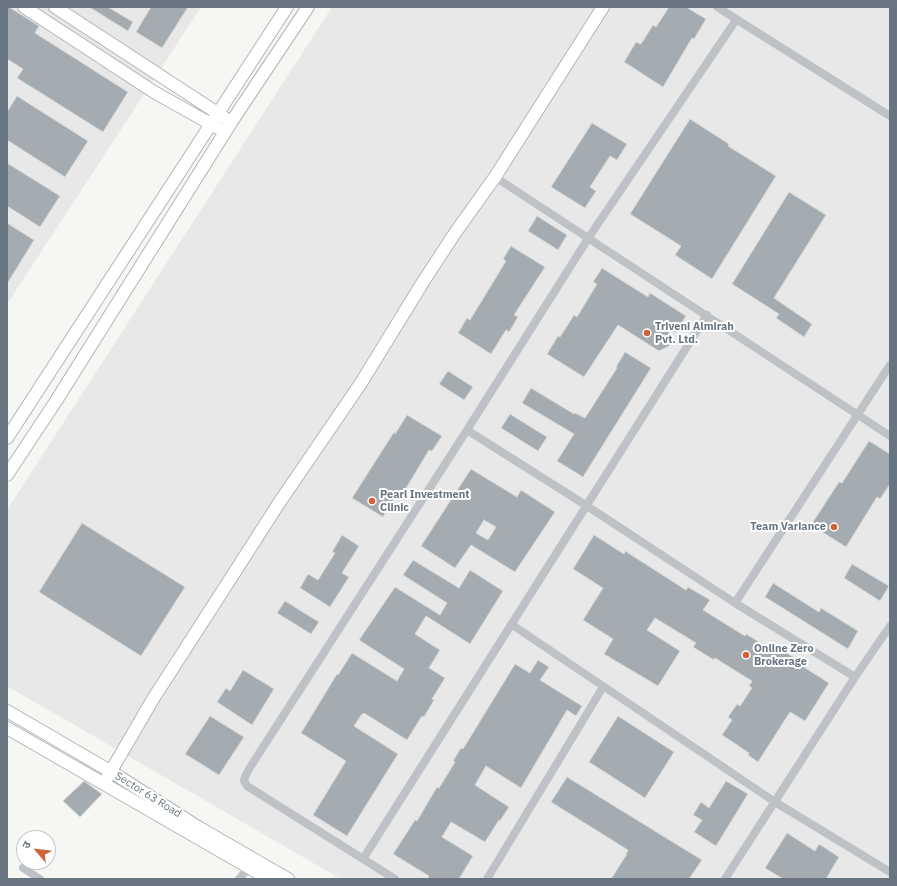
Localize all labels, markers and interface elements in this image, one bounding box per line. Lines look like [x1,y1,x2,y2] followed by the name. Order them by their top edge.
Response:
[655,320,734,346] place label: Triveni Almirah Pvt. Ltd.
[642,328,652,338] marker: Triveni Almirah Pvt. Ltd.
[380,488,469,514] place label: Pearl Investment Clinic
[367,496,377,506] marker: Pearl Investment Clinic
[750,520,826,534] place label: Team Variance
[829,522,839,532] marker: Team Variance
[754,642,814,668] place label: Online Zero Brokerage
[741,650,751,660] marker: Online Zero Brokerage
[112,769,184,821] street label: Sector 63 Road
[16,830,56,870] north arrow
[19,839,34,851] text: उ

